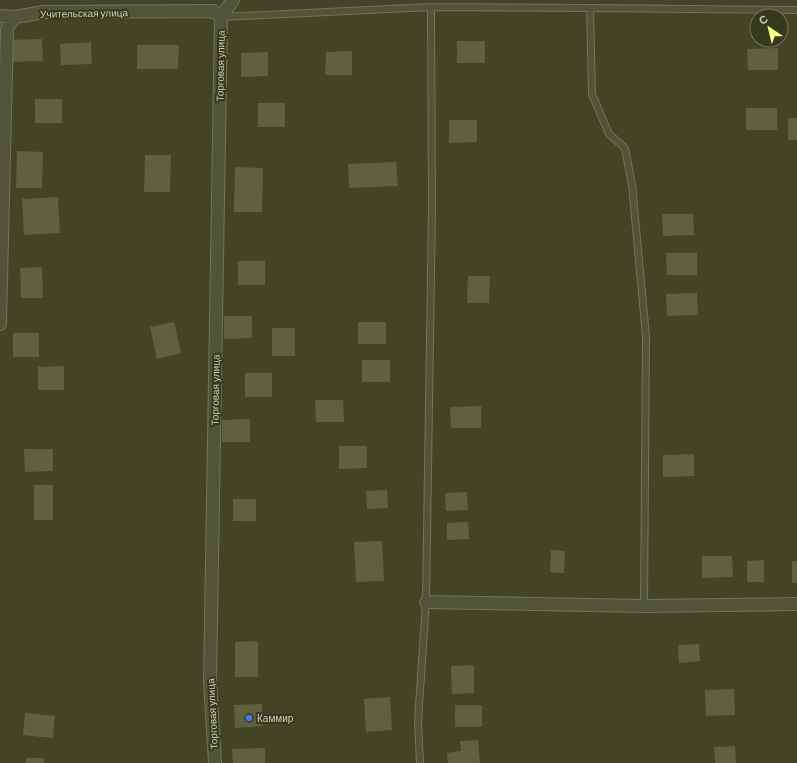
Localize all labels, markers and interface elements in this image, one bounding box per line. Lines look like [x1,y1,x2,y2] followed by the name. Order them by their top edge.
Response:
[40,6,129,20] street label: Учительская улица
[749,8,789,48] north arrow
[756,12,770,27] text: С
[213,30,227,102] street label: Торговая улица
[208,354,222,426] street label: Торговая улица
[204,678,220,750] street label: Торговая улица
[257,712,294,724] place label: Каммир
[244,713,254,723] marker: Каммир

